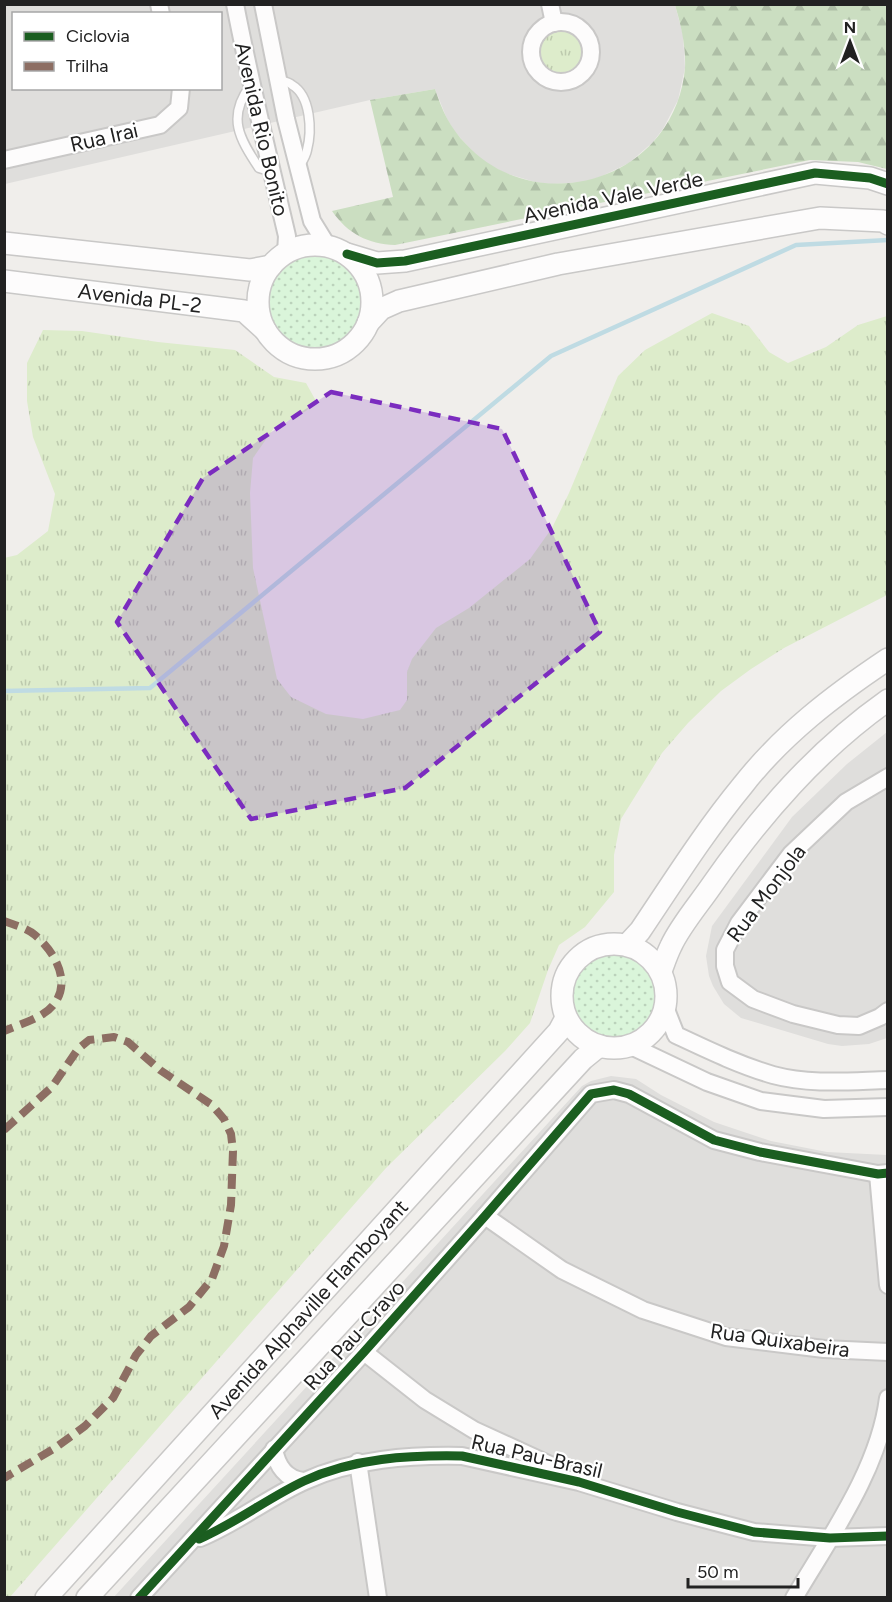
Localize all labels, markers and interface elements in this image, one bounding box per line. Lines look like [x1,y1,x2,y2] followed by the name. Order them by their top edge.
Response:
[12,12,222,90] legend
[820,12,880,72] north arrow
[844,18,856,37] text: N
[66,25,130,47] text: Ciclovia
[230,39,294,219] street label: Avenida Rio Bonito
[66,55,109,77] text: Trilha
[68,117,140,157] street label: Rua Irai
[521,166,705,228] street label: Avenida Vale Verde
[77,278,203,318] street label: Avenida PL-2
[721,839,811,947] street label: Rua Monjola
[203,1194,413,1424] street label: Avenida Alphaville Flamboyant
[298,1275,410,1395] street label: Rua Pau-Cravo
[709,1318,851,1362] street label: Rua Quixabeira
[469,1429,605,1483] street label: Rua Pau-Brasil
[688,1551,798,1589] scale bar
[697,1561,739,1583] text: 50 m

